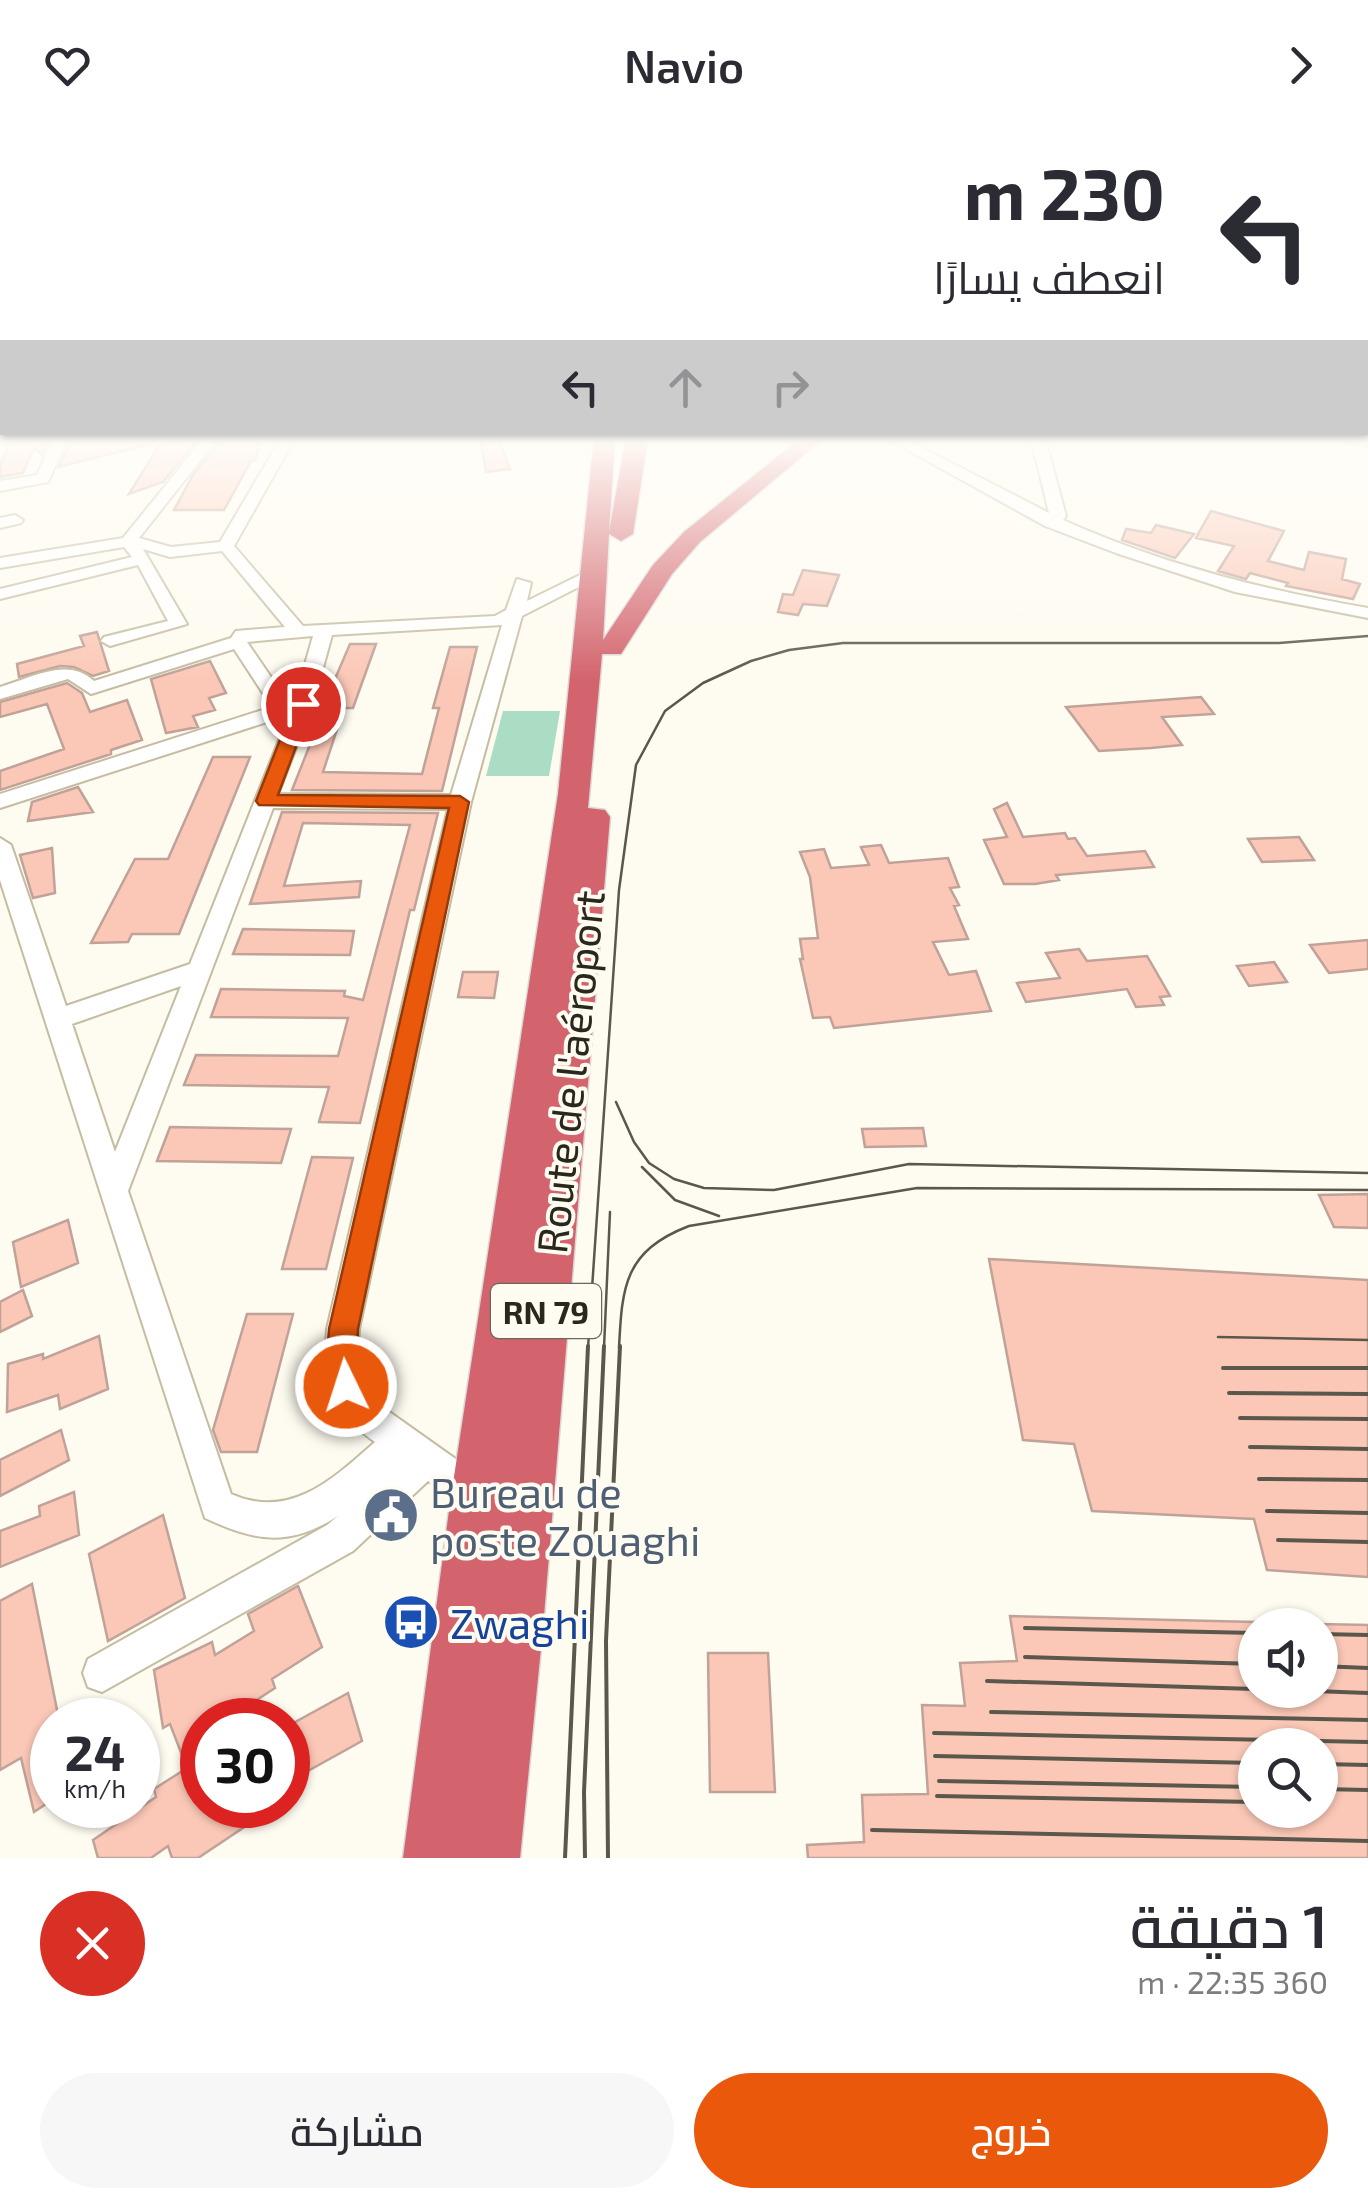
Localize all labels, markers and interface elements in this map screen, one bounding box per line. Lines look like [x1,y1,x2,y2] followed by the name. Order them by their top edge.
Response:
[40,38,95,93] icon: heart
[624,38,744,92] text: Navio
[1273,38,1328,93] icon: forward
[964,150,1165,234] text: 230 m
[1200,170,1330,300] icon: left
[933,249,1165,303] text: انعطف يسارًا
[553,360,608,415] icon: left
[658,360,713,415] icon: ahead
[763,360,818,415] icon: right
[261,662,346,747] pin
[276,677,331,732] icon: arrive
[525,888,613,1256] street label: Route de l'aéroport
[491,1284,601,1338] road number: RN 79
[294,1334,398,1438] position arrow
[430,1466,700,1564] place label: Bureau de poste Zouaghi
[361,1485,421,1545] public building icon: Bureau de poste Zouaghi
[381,1592,441,1652] bus stop icon: Zwaghi
[450,1597,589,1647] place label: Zwaghi
[1238,1608,1338,1828] map controls
[1238,1608,1338,1708] button: sound
[180,1698,310,1828] speed limit sign: 30
[65,1721,125,1781] text: 24
[1238,1728,1338,1828] button: search
[64,1773,126,1803] text: km/h
[1130,1888,1328,1960] text: 1 دقيقة
[40,1891,145,1996] button: close
[1137,1962,1328,2000] text: 360 m · 22:35
[40,2073,674,2188] button: مشاركة
[694,2073,1328,2188] button: خروج

